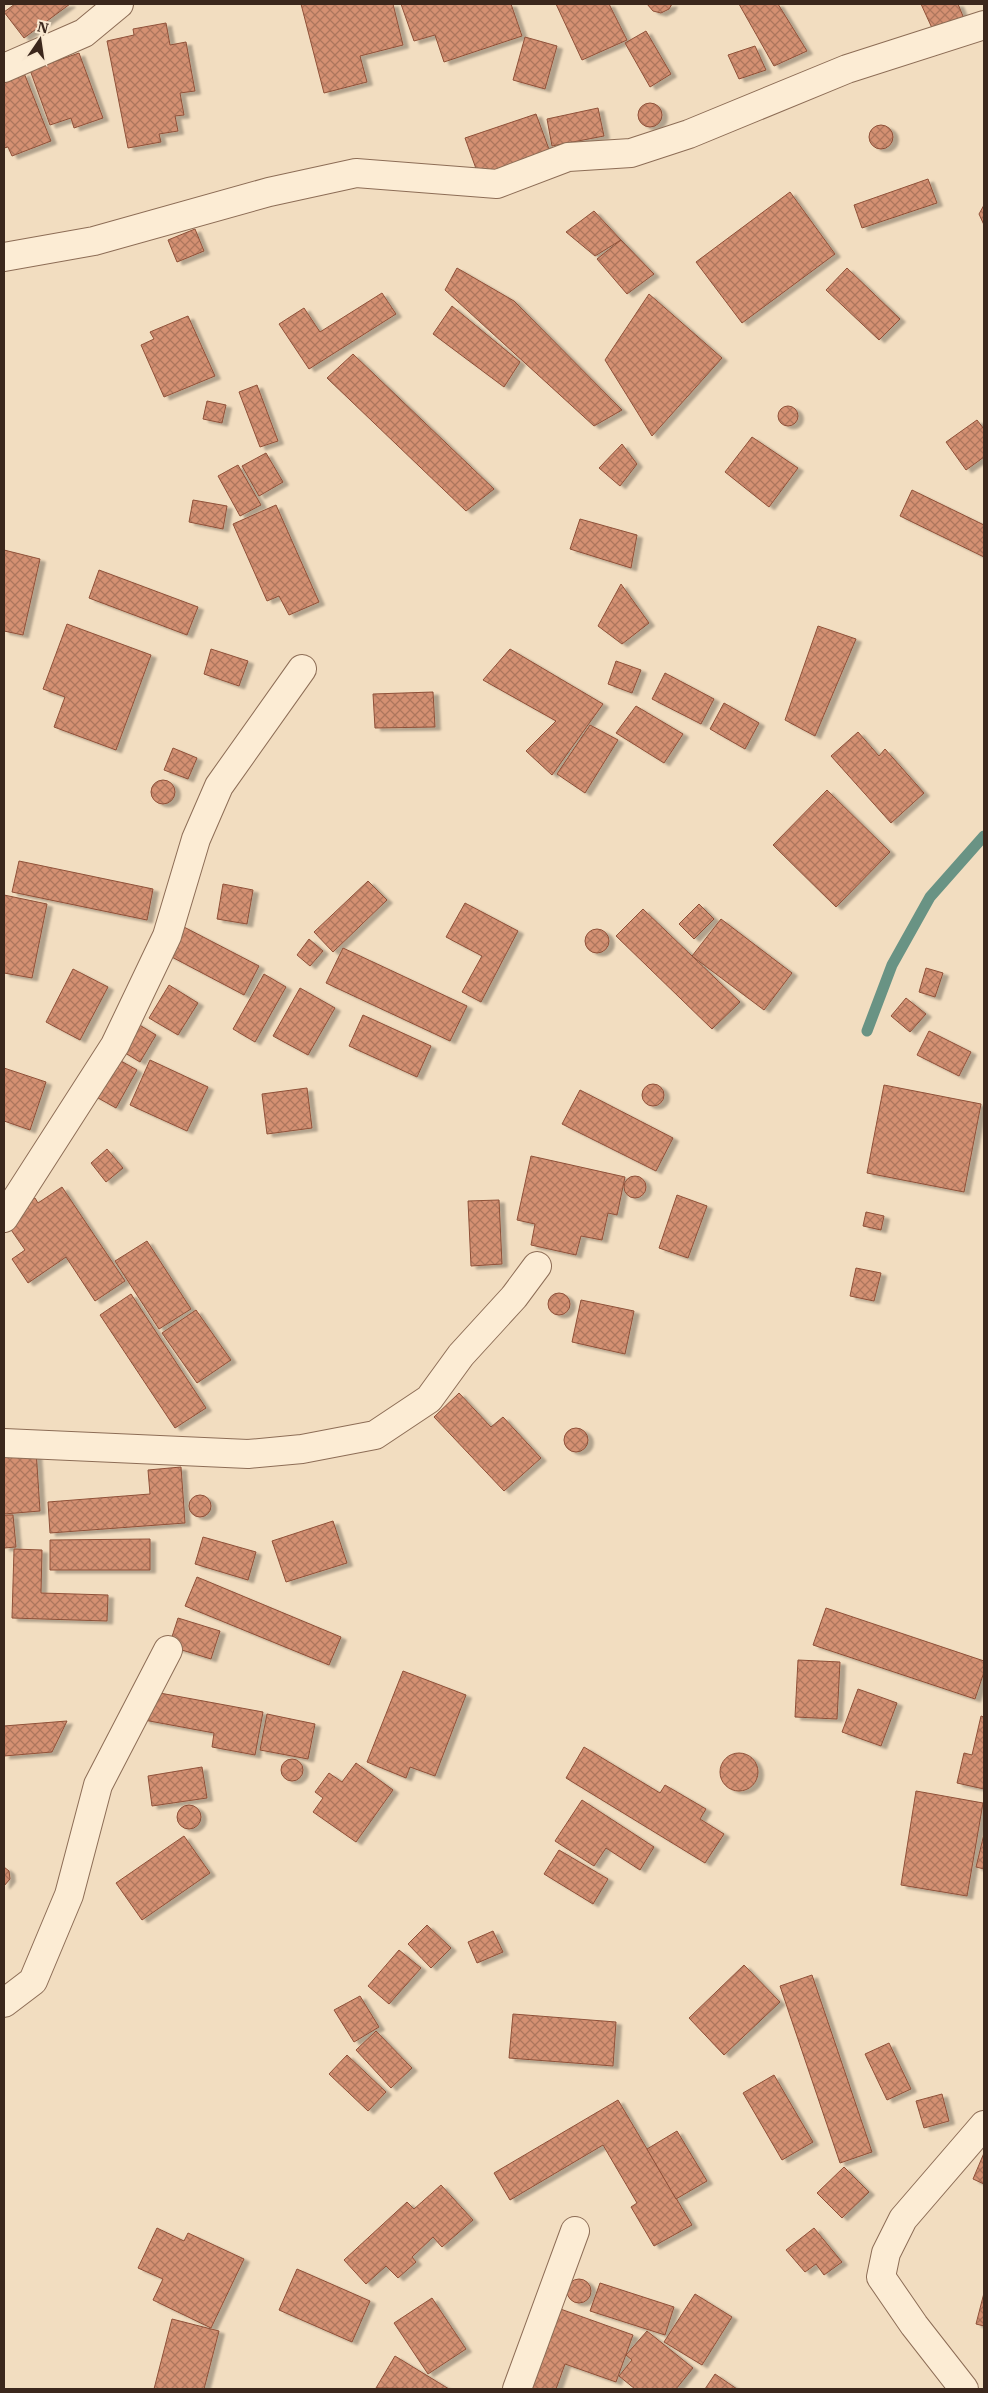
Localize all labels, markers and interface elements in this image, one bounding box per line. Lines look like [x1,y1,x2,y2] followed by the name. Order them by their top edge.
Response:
[15,15,65,65] north arrow
[36,17,50,37] text: N

